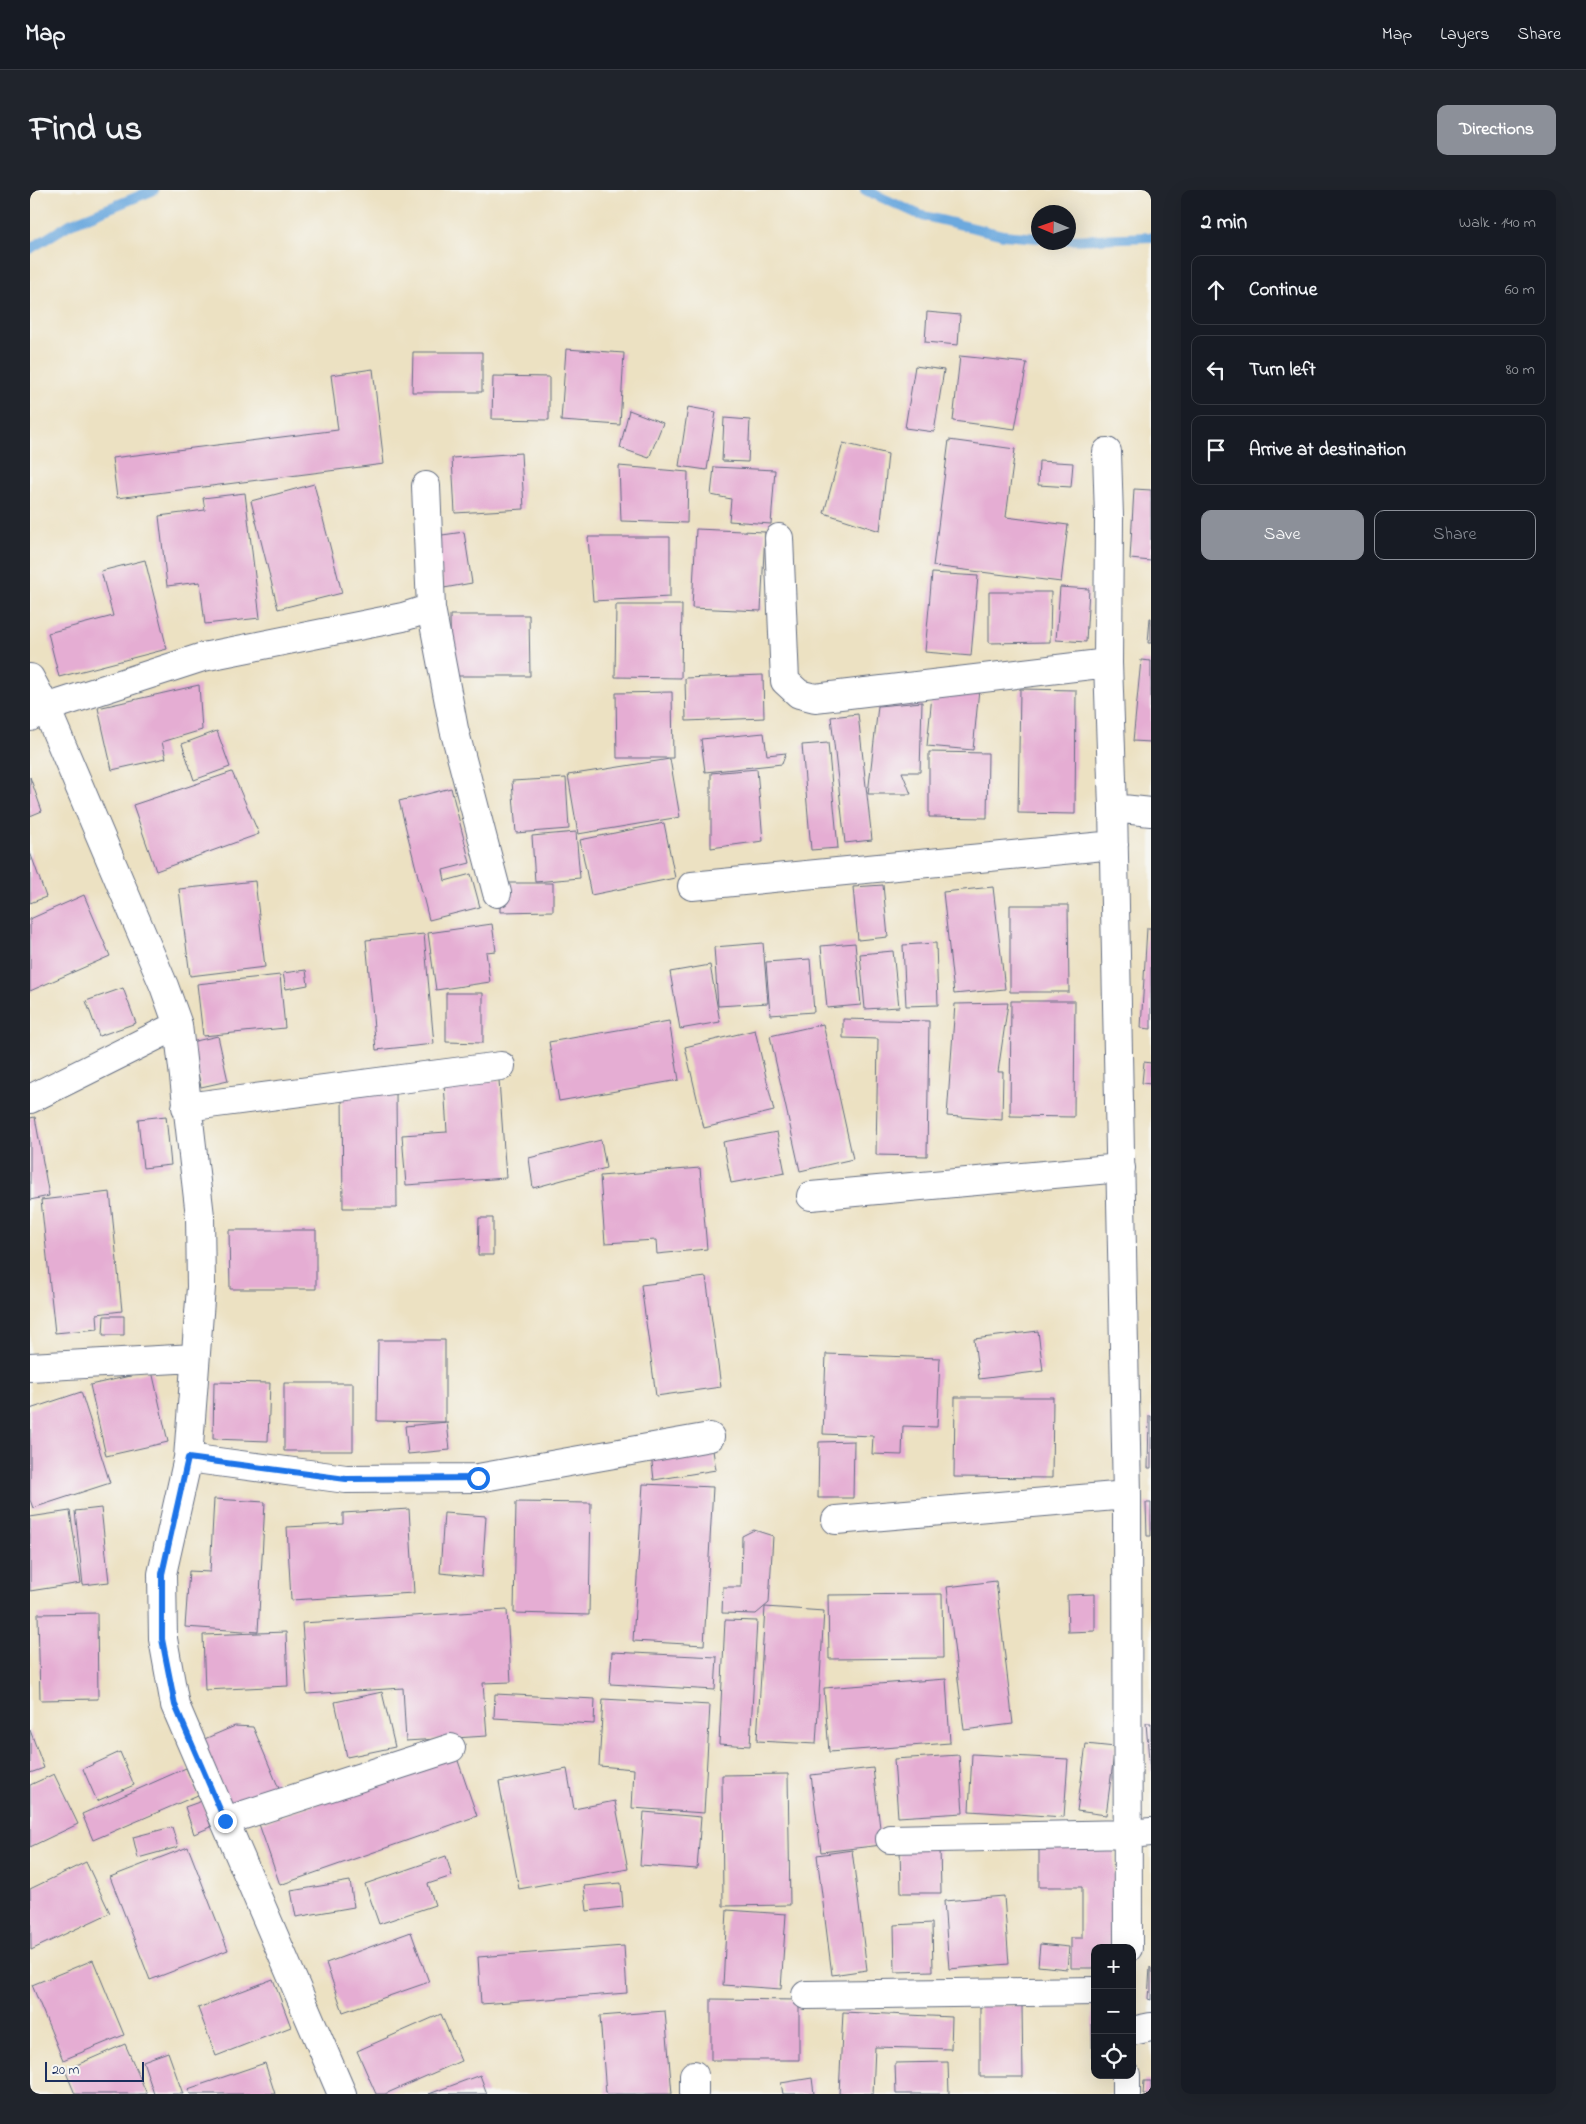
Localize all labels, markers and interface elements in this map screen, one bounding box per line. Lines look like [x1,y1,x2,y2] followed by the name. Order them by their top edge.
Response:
[25,17,66,52] text: Map
[1382,22,1412,48] text: Map
[1440,22,1490,48] text: Layers
[1518,22,1561,48] text: Share
[30,105,142,156] text: Find us
[1437,105,1556,155] button: Directions
[1031,205,1076,250] north arrow
[1201,208,1247,238] text: 2 min
[1459,211,1536,235] text: Walk · 140 m
[1202,276,1230,304] icon: ahead
[1249,277,1317,304] text: Continue
[1505,278,1535,302] text: 60 m
[1202,356,1230,384] icon: left
[1249,357,1316,384] text: Turn left
[1506,358,1535,382] text: 80 m
[1202,436,1230,464] icon: arrive
[1249,437,1406,464] text: Arrive at destination
[1201,510,1364,560] button: Save
[1374,510,1536,560] button: Share
[467,1467,490,1490] route start
[214,1810,237,1833] route end
[1091,1944,1136,2079] map controls
[1091,1944,1136,1989] button: +
[1091,1989,1136,2034] button: −
[1091,2034,1136,2079] button: locate
[45,2059,144,2082] scale bar
[52,2060,79,2081] text: 20 m

